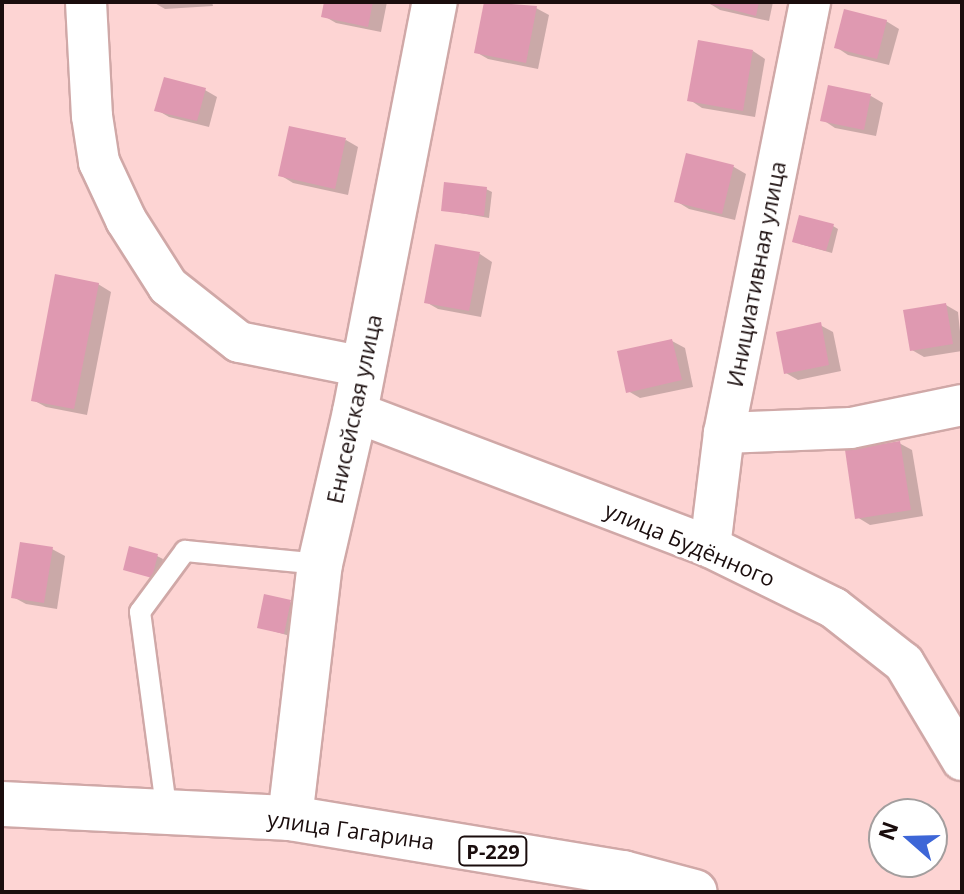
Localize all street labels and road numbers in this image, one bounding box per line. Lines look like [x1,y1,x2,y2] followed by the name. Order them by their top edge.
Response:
[721,159,791,389] street label: Инициативная улица
[321,312,387,506] street label: Енисейская улица
[601,496,779,592] street label: улица Будённого
[266,805,436,855] street label: улица Гагарина
[457,835,529,867] road number: Р-229

